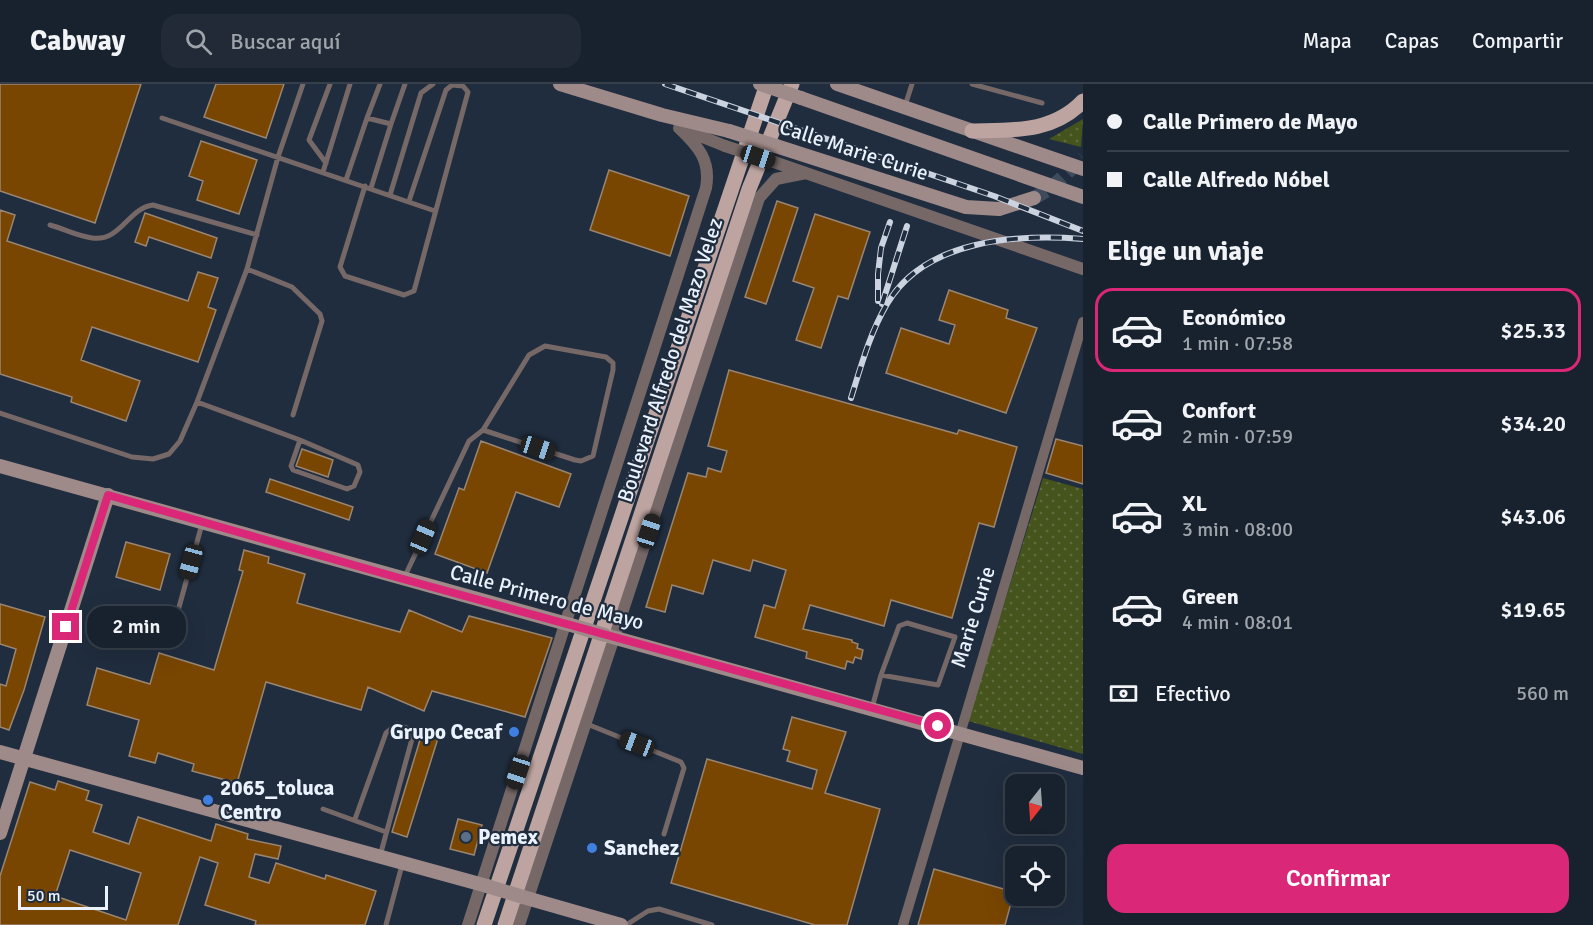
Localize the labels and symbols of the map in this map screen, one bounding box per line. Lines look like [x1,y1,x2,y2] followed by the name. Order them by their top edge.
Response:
[776,114,932,186] street label: Calle Marie Curie
[738,143,778,171] car
[612,215,728,505] street label: Boulevard Alfredo del Mazo Velez
[518,434,558,462] car
[635,511,663,551] car
[408,517,438,557] car
[178,542,204,582] car
[447,559,647,635] street label: Calle Primero de Mayo
[945,563,1001,671] street label: Marie Curie
[87,606,186,648] callout: 2 min
[52,613,79,640] route end
[924,712,951,739] route start
[390,719,503,745] place label: Grupo Cecaf
[507,725,521,739] marker: Grupo Cecaf
[617,729,657,759] car
[504,752,532,792] car
[1005,774,1065,834] north arrow
[220,775,335,825] place label: 2065_toluca Centro
[201,793,215,807] marker: 2065_toluca Centro
[478,824,539,850] place label: Pemex
[459,830,473,844] marker: Pemex
[604,835,679,861] place label: Sanchez
[585,841,599,855] marker: Sanchez
[18,883,108,910] scale bar

